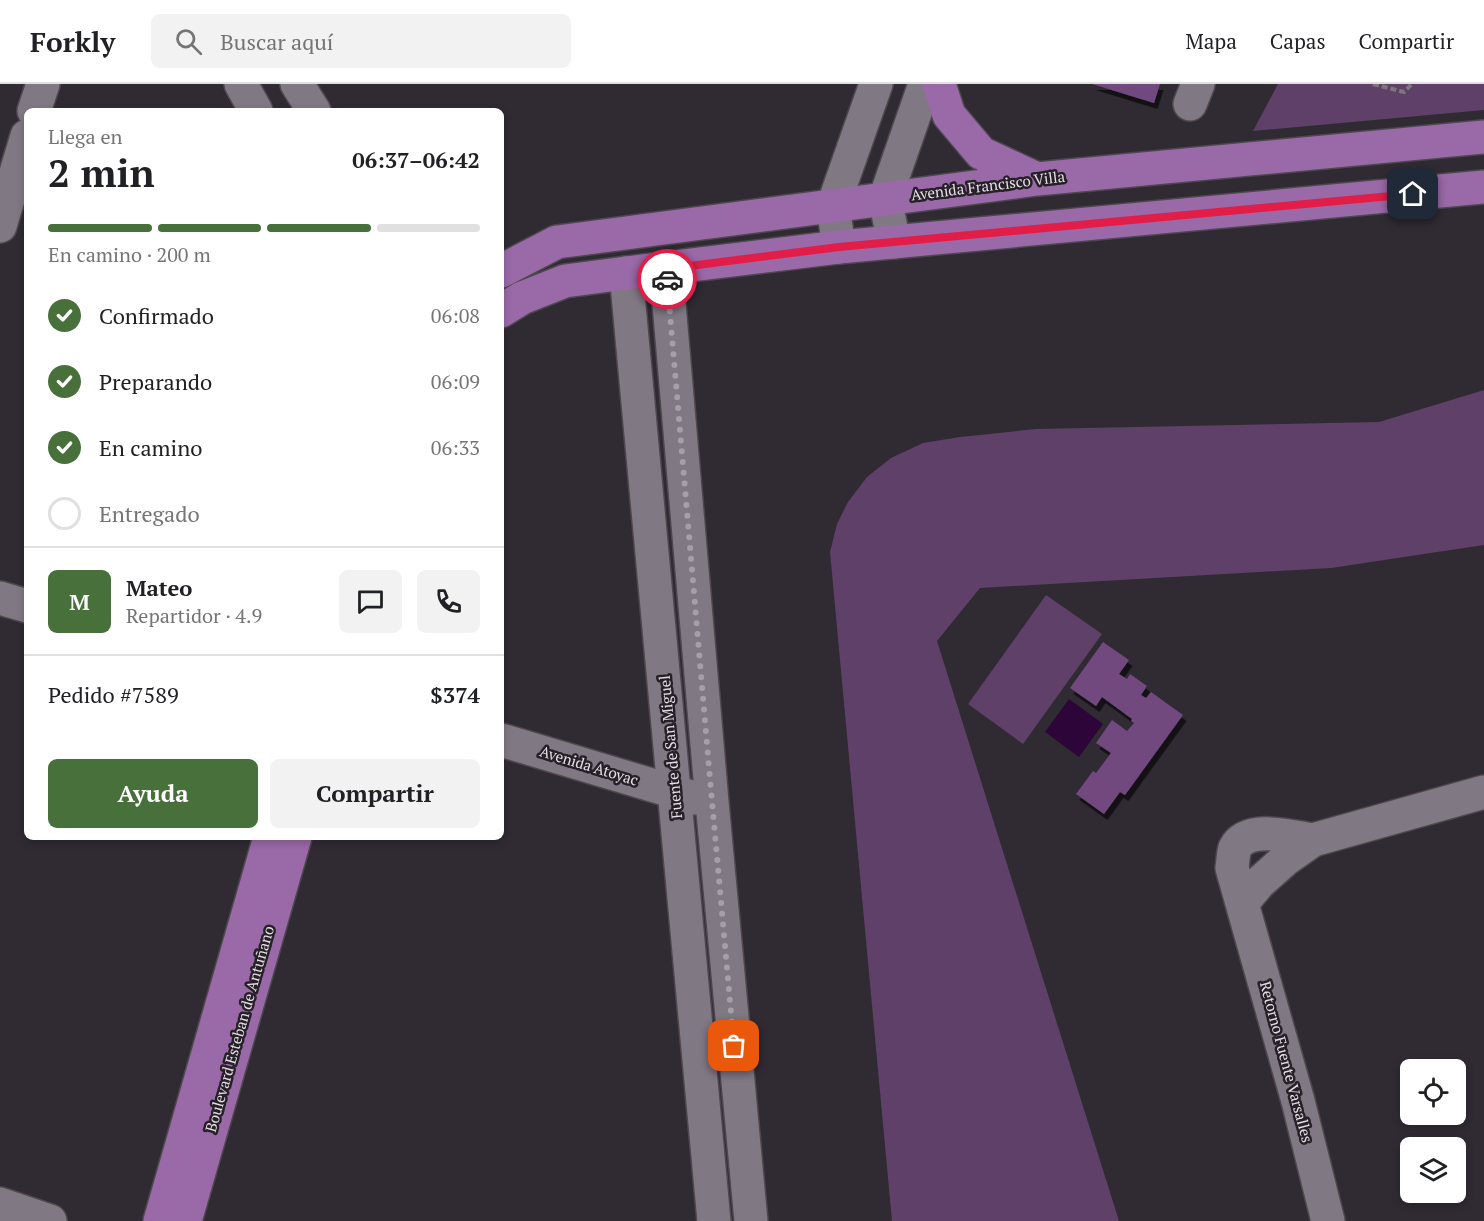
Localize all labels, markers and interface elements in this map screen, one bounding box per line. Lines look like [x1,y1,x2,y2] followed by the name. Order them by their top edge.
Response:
[151,14,571,68] search box
[30,23,115,60] text: Forkly
[172,25,205,58] icon: search
[220,27,333,56] text: Buscar aquí
[1185,27,1237,55] text: Mapa
[1270,27,1326,55] text: Capas
[1359,27,1454,55] text: Compartir
[48,123,122,150] text: Llega en
[352,145,480,174] text: 06:37–06:42
[48,146,155,198] text: 2 min
[910,166,1066,204] street label: Avenida Francisco Villa
[1387,168,1438,219] pin
[1396,177,1429,210] icon: home
[48,241,211,268] text: En camino · 200 m
[637,249,697,309] courier
[651,263,684,296] icon: car
[48,299,81,332] icon: check
[99,301,214,330] text: Confirmado
[431,302,480,329] text: 06:08
[48,365,81,398] icon: check
[99,367,212,396] text: Preparando
[431,368,480,395] text: 06:09
[48,431,81,464] icon: check
[99,433,202,462] text: En camino
[431,434,480,461] text: 06:33
[99,499,200,528] text: Entregado
[339,570,402,633] button: chat
[417,570,480,633] button: phone
[126,573,192,602] text: Mateo
[69,587,90,616] text: M
[126,602,262,629] text: Repartidor · 4.9
[654,675,686,820] street label: Fuente de San Miguel
[48,680,179,709] text: Pedido #7589
[430,680,480,709] text: $374
[538,741,641,790] street label: Avenida Atoyac
[48,759,258,828] button: Ayuda
[270,759,480,828] button: Compartir
[200,923,278,1134] street label: Boulevard Esteban de Antuñano
[1256,979,1318,1145] street label: Retorno Fuente Varsalles
[708,1020,759,1071] pin
[717,1029,750,1062] icon: bag
[1400,1059,1466,1203] map controls
[1400,1059,1466,1125] button: locate
[1400,1137,1466,1203] button: layers

